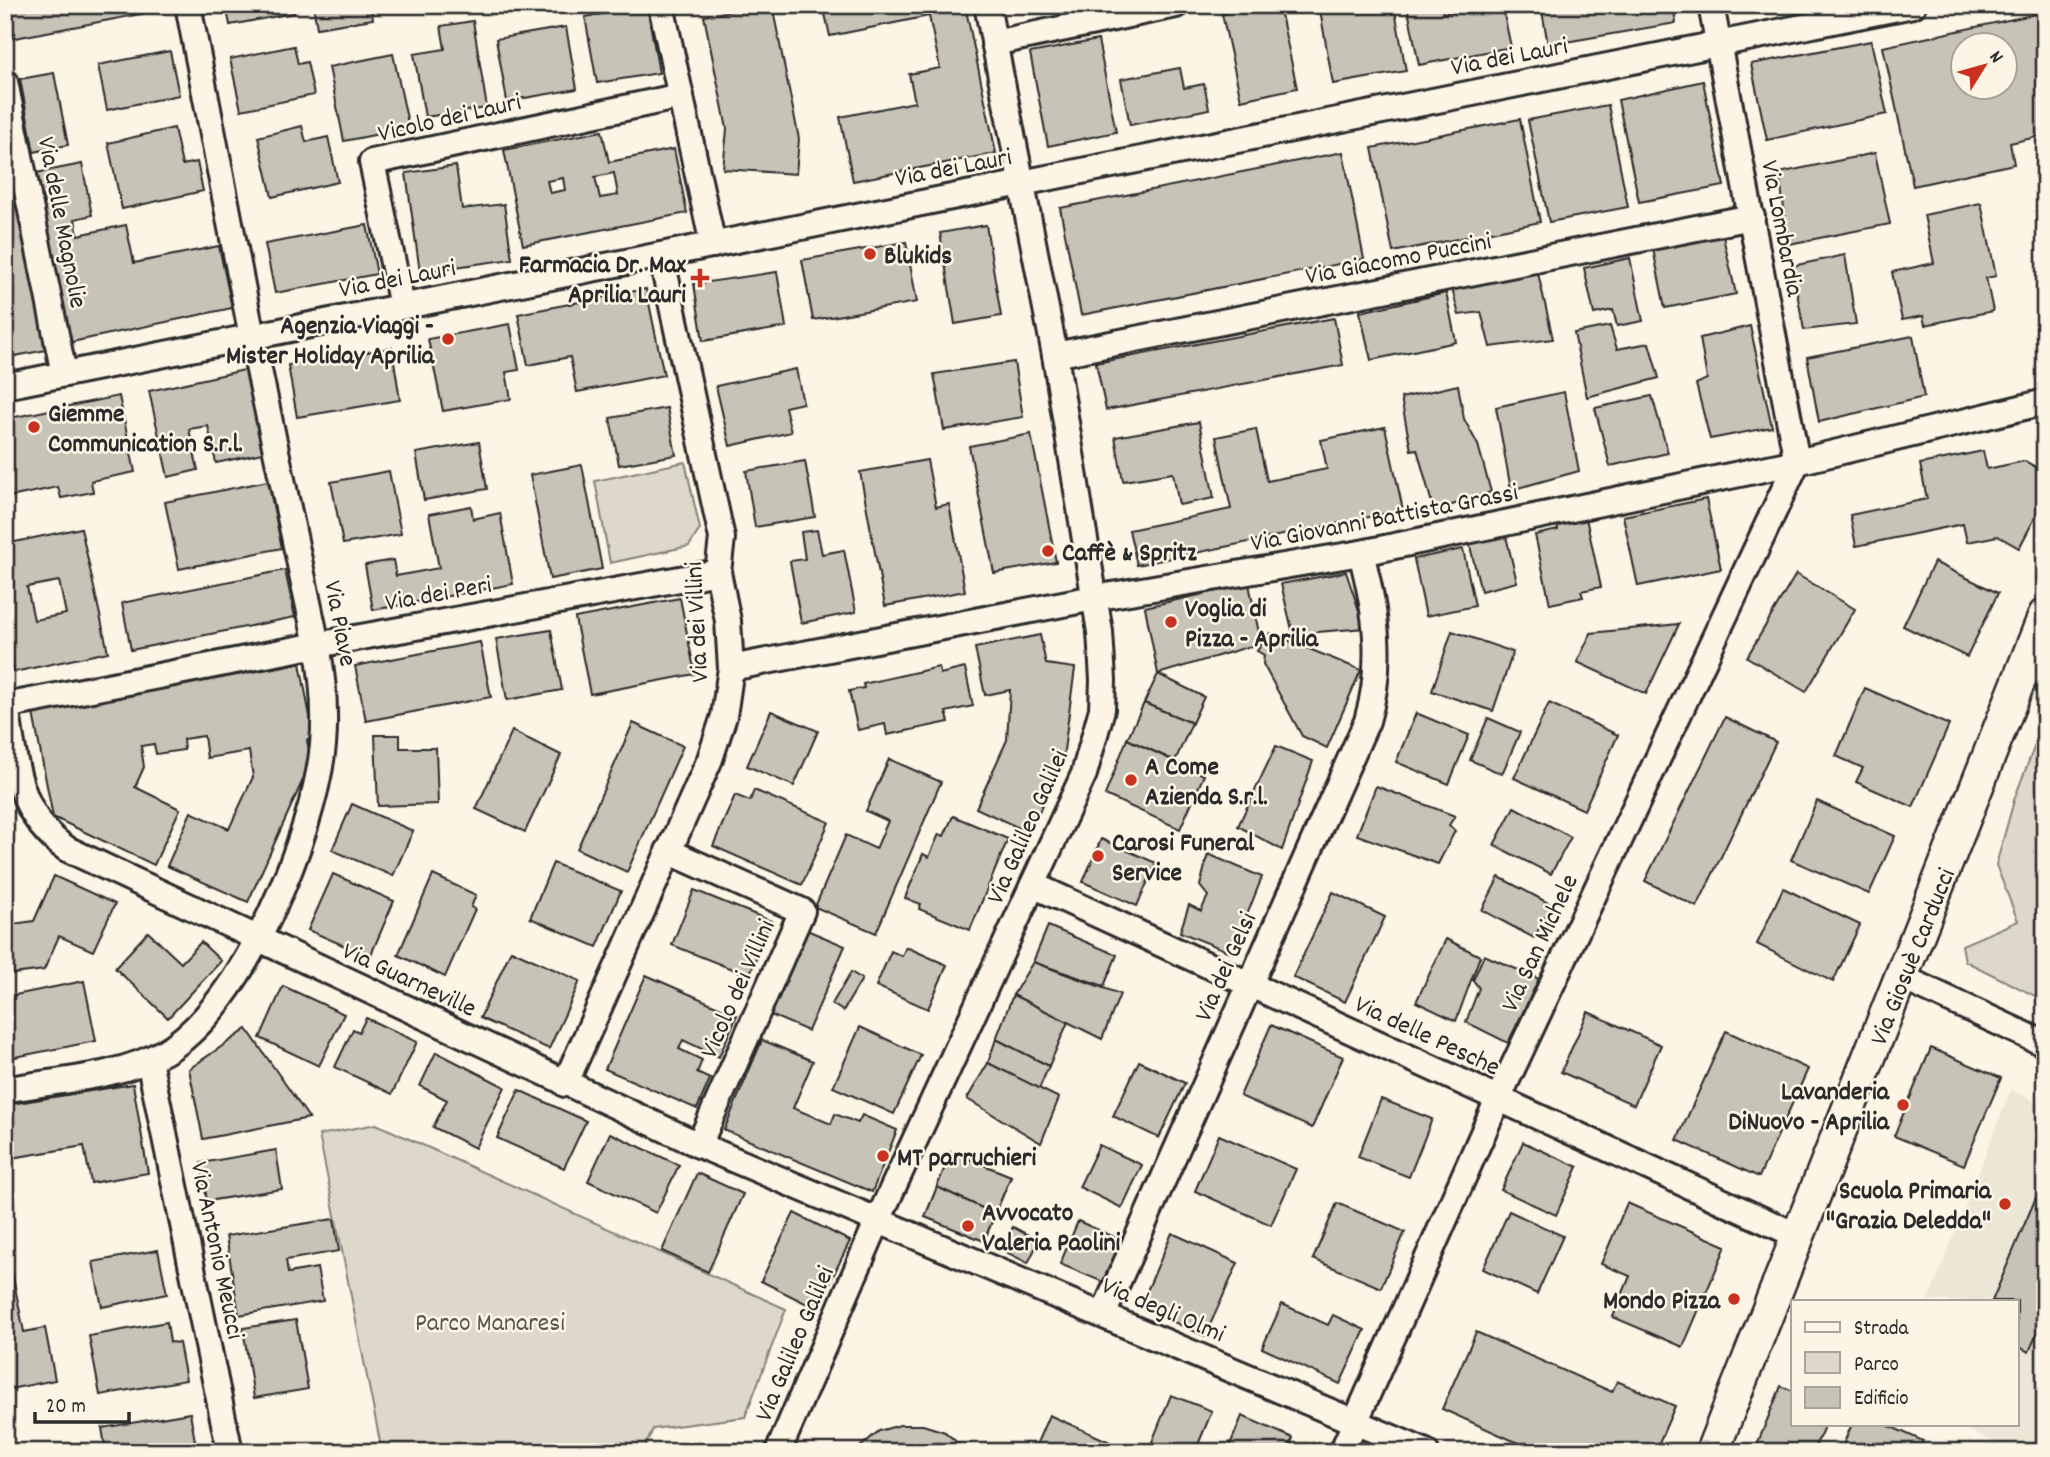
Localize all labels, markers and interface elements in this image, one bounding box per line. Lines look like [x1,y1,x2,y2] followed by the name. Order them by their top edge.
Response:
[1448,29,1571,88] street label: Via dei Lauri
[1948,32,2018,102] north arrow
[1981,46,2008,70] text: N
[375,85,525,154] street label: Vicolo dei Lauri
[26,134,95,311] street label: Via delle Magnolie
[892,140,1015,199] street label: Via dei Lauri
[1749,158,1812,301] street label: Via Lombardia
[1303,224,1495,297] street label: Via Giacomo Puccini
[884,239,952,276] place label: Blukids
[862,246,878,262] marker: Blukids
[519,248,686,315] place label: Farmacia Dr. Max Aprilia Lauri
[336,251,459,310] street label: Via dei Lauri
[692,270,708,286] marker: Farmacia Dr. Max Aprilia Lauri
[226,309,435,376] place label: Agenzia Viaggi - Mister Holiday Aprilia
[440,331,456,347] marker: Agenzia Viaggi - Mister Holiday Aprilia
[48,397,243,464] place label: Giemme Communication S.r.l.
[26,419,42,435] marker: Giemme Communication S.r.l.
[1248,475,1522,563] street label: Via Giovanni Battista Grassi
[1062,536,1198,573] place label: Caffè & Spritz
[1040,543,1056,559] marker: Caffè & Spritz
[677,560,720,683] street label: Via dei Villini
[383,568,495,623] street label: Via dei Peri
[312,578,365,670] street label: Via Piave
[1185,592,1319,659] place label: Voglia di Pizza - Aprilia
[1163,614,1179,630] marker: Voglia di Pizza - Aprilia
[979,744,1080,911] street label: Via Galileo Galilei
[1145,750,1268,817] place label: A Come Azienda S.r.l.
[1123,772,1139,788] marker: A Come Azienda S.r.l.
[1112,826,1255,893] place label: Carosi Funeral Service
[1090,848,1106,864] marker: Carosi Funeral Service
[1862,863,1967,1051] street label: Via Giosuè Carducci
[1493,868,1589,1019] street label: Via San Michele
[1187,907,1268,1028] street label: Via dei Gelsi
[692,914,786,1065] street label: Vicolo dei Villini
[335,934,482,1028] street label: Via Guarneville
[1348,987,1505,1087] street label: Via delle Pesche
[1728,1075,1890,1142] place label: Lavanderia DiNuovo - Aprilia
[1895,1097,1911,1113] marker: Lavanderia DiNuovo - Aprilia
[897,1141,1036,1178] place label: MT parruchieri
[875,1148,891,1164] marker: MT parruchieri
[179,1159,252,1343] street label: Via Antonio Meucci
[1826,1174,1992,1241] place label: Scuola Primaria "Grazia Deledda"
[982,1196,1120,1263] place label: Avvocato Valeria Paolini
[1997,1196,2013,1212] marker: Scuola Primaria "Grazia Deledda"
[960,1218,976,1234] marker: Avvocato Valeria Paolini
[747,1261,846,1428] street label: Via Galileo Galilei
[1095,1269,1230,1354] street label: Via degli Olmi
[1603,1284,1721,1321] place label: Mondo Pizza
[1726,1291,1742,1307] marker: Mondo Pizza
[1791,1300,2018,1426] legend
[415,1306,565,1343] park label: Parco Manaresi
[1854,1315,1909,1345] text: Strada
[1854,1351,1899,1381] text: Parco
[35,1380,130,1424] scale bar
[1854,1385,1909,1415] text: Edificio
[46,1393,86,1423] text: 20 m

